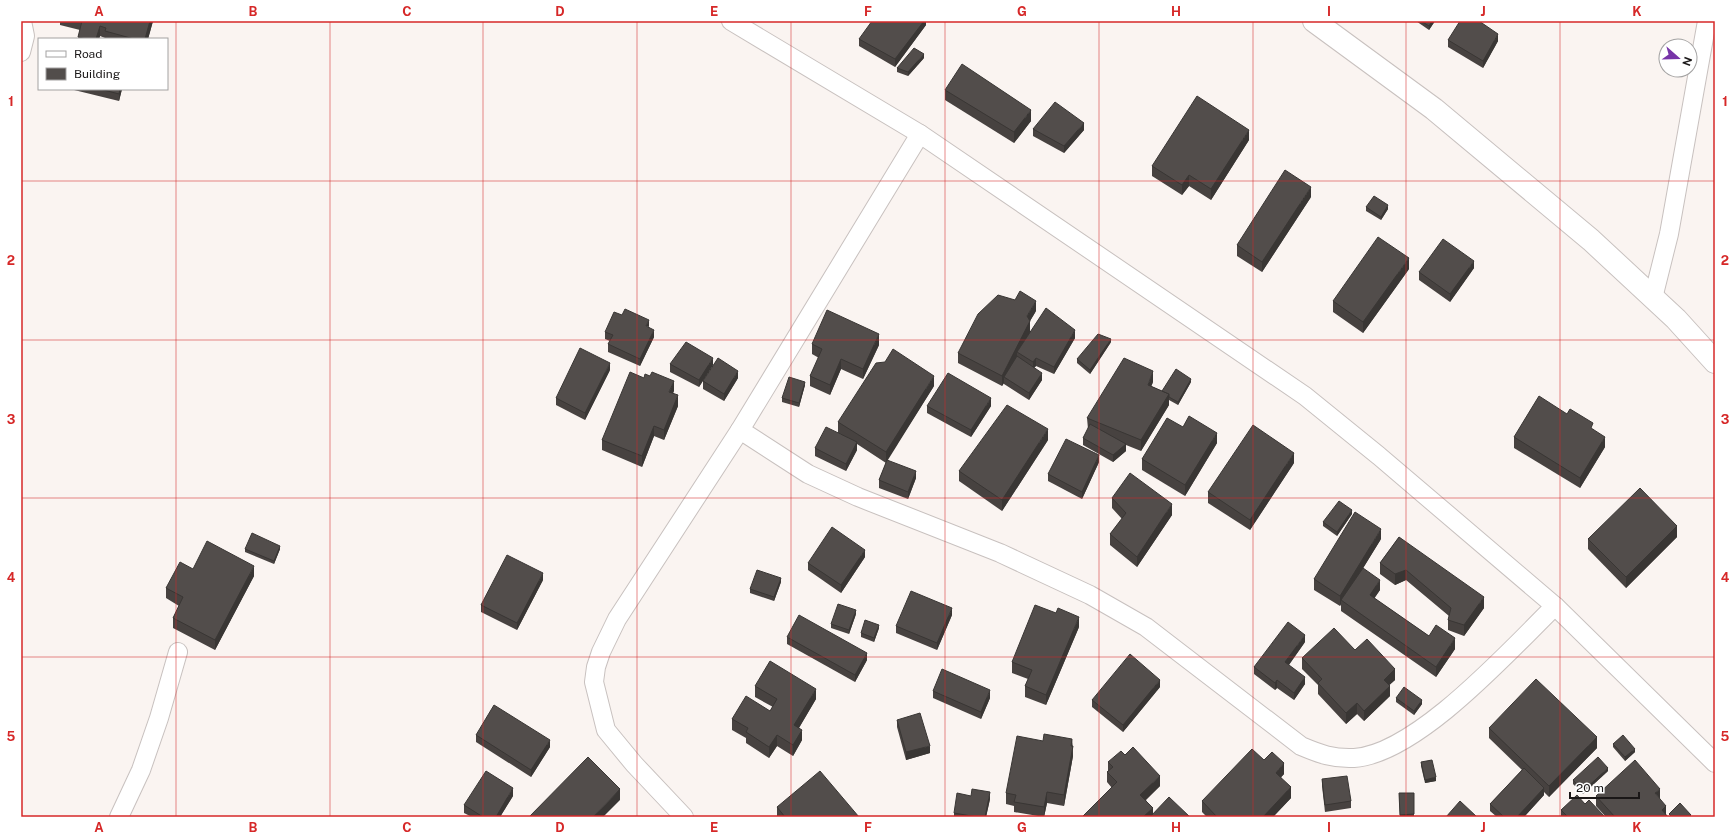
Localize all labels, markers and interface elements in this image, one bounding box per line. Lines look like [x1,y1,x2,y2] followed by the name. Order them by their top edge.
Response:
[94,4,104,19] text: A
[249,4,258,19] text: B
[402,4,412,19] text: C
[555,4,565,19] text: D
[710,4,718,19] text: E
[864,4,872,19] text: F
[1017,4,1027,19] text: G
[1171,4,1181,19] text: H
[1327,4,1331,19] text: I
[1480,4,1486,19] text: J
[1632,4,1642,19] text: K
[38,38,168,90] legend
[1658,38,1698,78] north arrow
[74,47,102,61] text: Road
[1680,55,1695,68] text: N
[74,67,120,81] text: Building
[8,94,14,109] text: 1
[1722,94,1728,109] text: 1
[7,253,15,268] text: 2
[1721,253,1729,268] text: 2
[7,412,16,427] text: 3
[1721,412,1730,427] text: 3
[7,570,16,585] text: 4
[1721,570,1730,585] text: 4
[7,729,16,744] text: 5
[1721,729,1730,744] text: 5
[1570,774,1639,800] scale bar
[1576,781,1604,795] text: 20 m
[94,820,104,835] text: A
[249,820,258,835] text: B
[402,820,412,835] text: C
[555,820,565,835] text: D
[710,820,718,835] text: E
[864,820,872,835] text: F
[1017,820,1027,835] text: G
[1171,820,1181,835] text: H
[1327,820,1331,835] text: I
[1480,820,1486,835] text: J
[1632,820,1642,835] text: K

